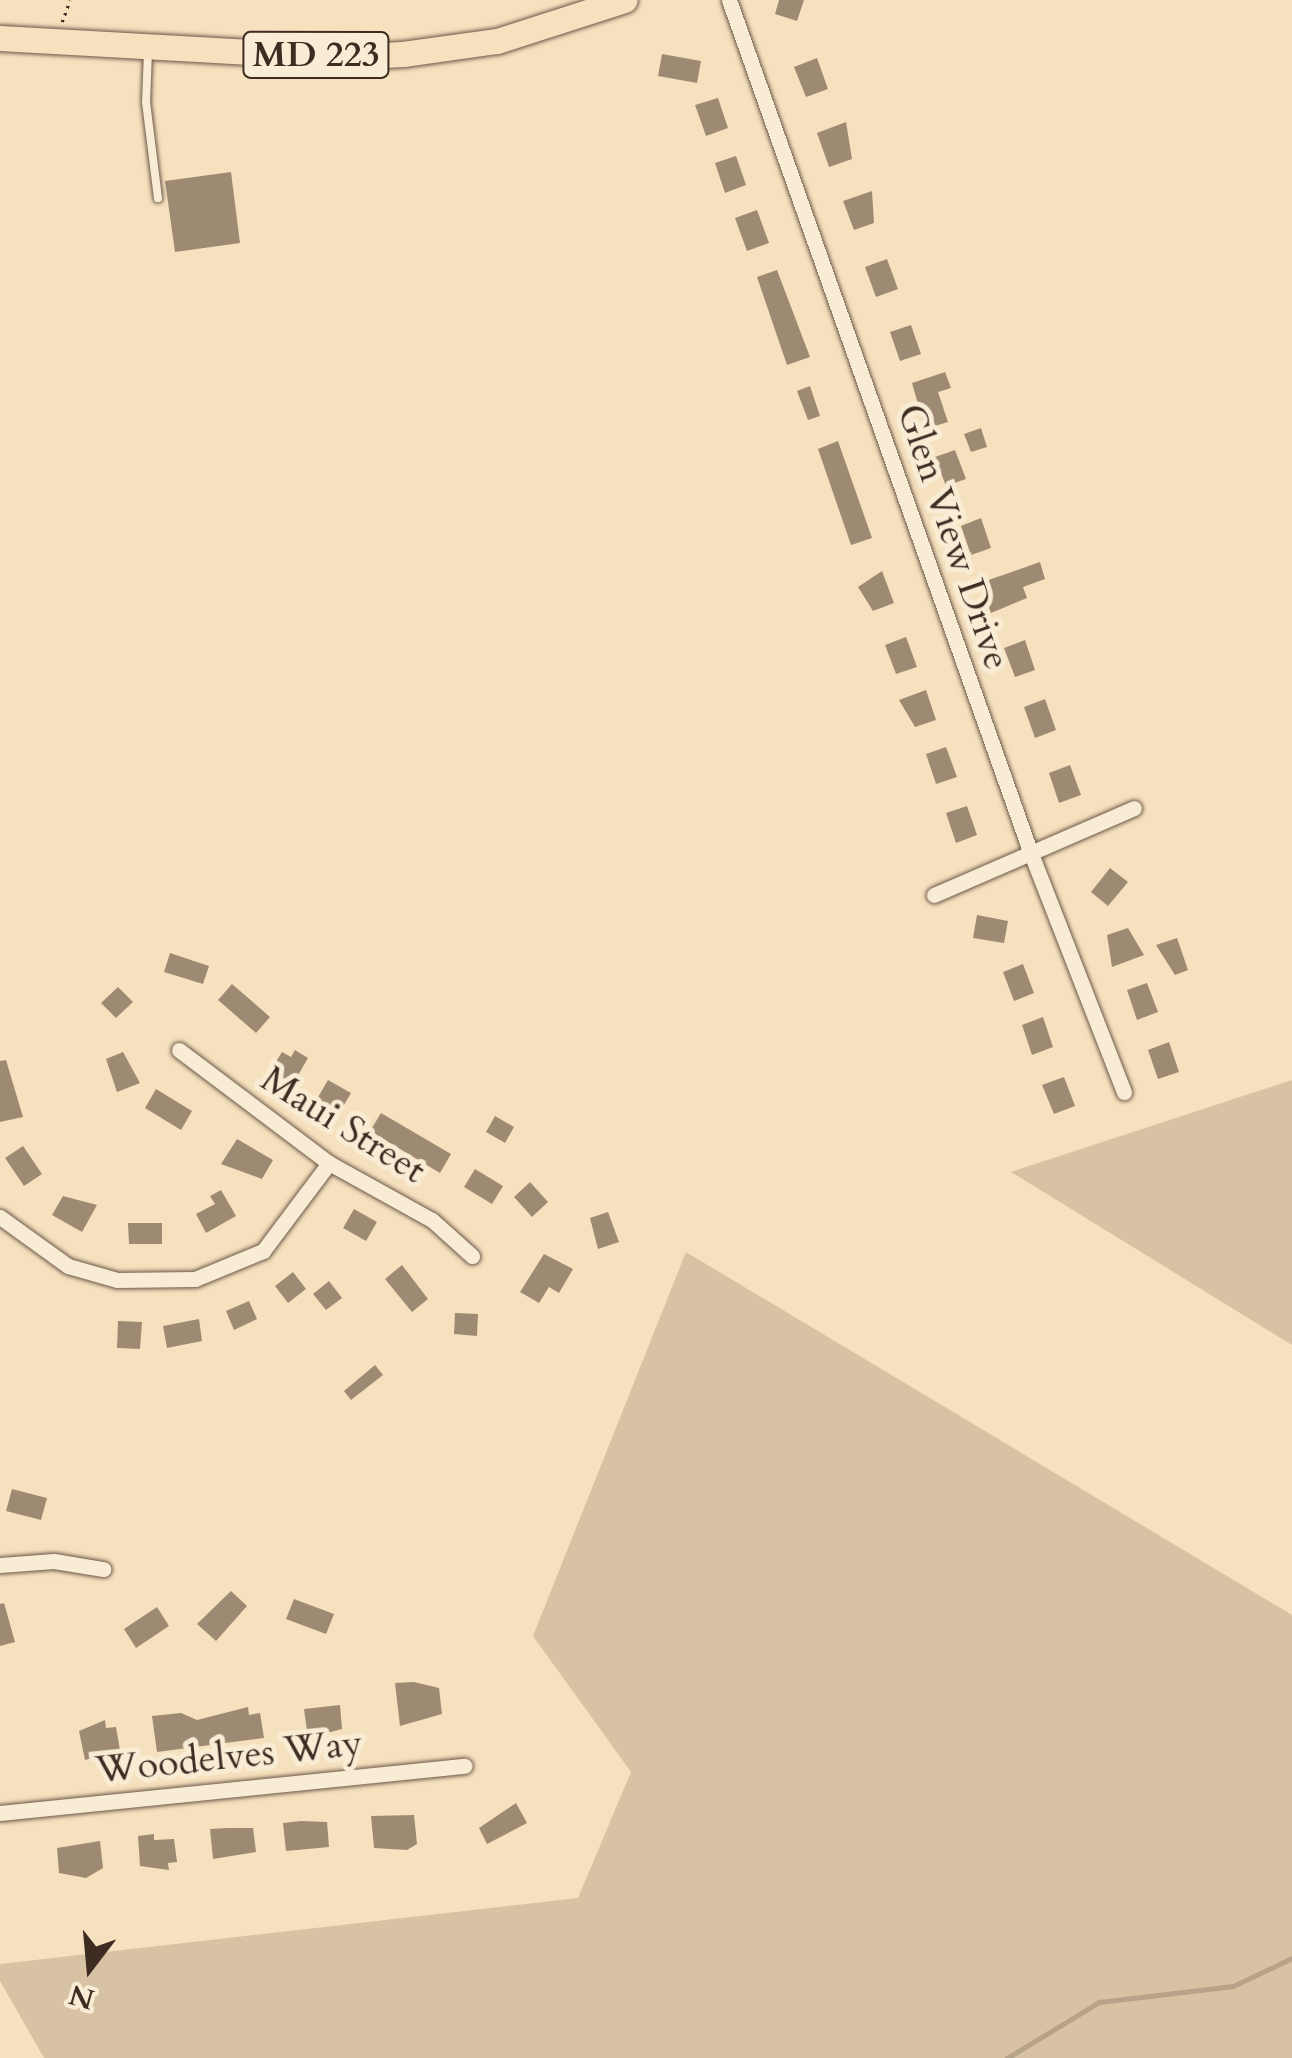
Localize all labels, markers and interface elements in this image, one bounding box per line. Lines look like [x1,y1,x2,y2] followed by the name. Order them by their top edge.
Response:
[241,25,391,85] road number: MD 223
[886,399,1020,675] street label: Glen View Drive
[252,1057,434,1193] street label: Maui Street
[93,1720,365,1794] street label: Woodelves Way
[40,1918,140,2018] north arrow
[65,1975,99,2018] text: N

